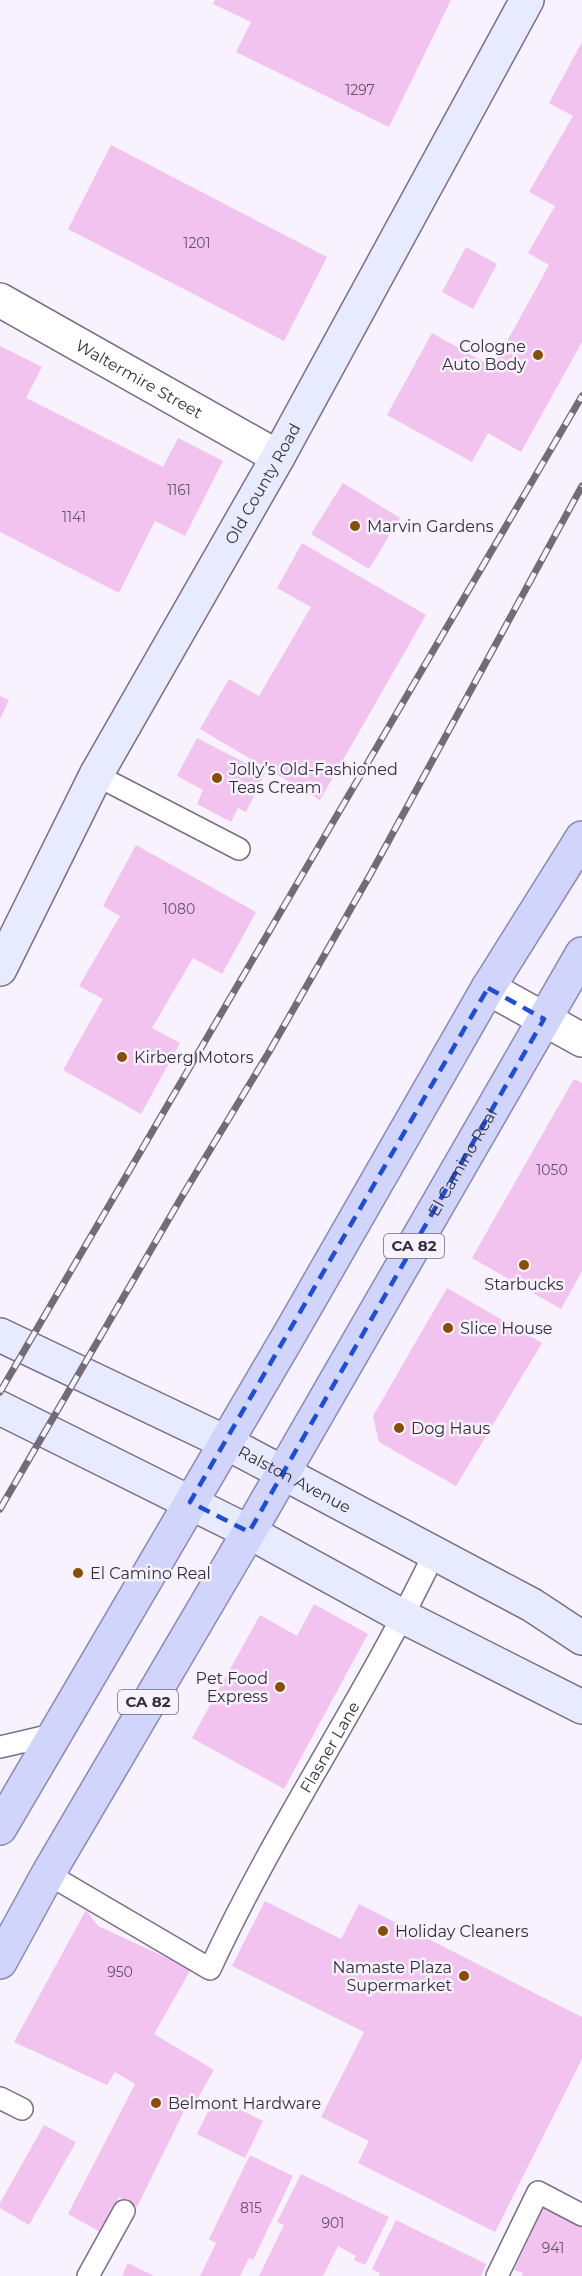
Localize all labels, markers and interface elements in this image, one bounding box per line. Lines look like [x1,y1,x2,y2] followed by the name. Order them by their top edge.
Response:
[345,81,375,99] house number: 1297
[183,234,211,252] house number: 1201
[72,336,206,423] street label: Waltermire Street
[442,337,526,374] place label: Cologne Auto Body
[531,348,545,362] marker: Cologne Auto Body
[221,420,305,548] street label: Old County Road
[167,481,191,499] house number: 1161
[62,508,86,526] house number: 1141
[367,517,494,536] place label: Marvin Gardens
[348,519,362,533] marker: Marvin Gardens
[228,760,398,797] place label: Jolly’s Old-Fashioned Teas Cream
[210,771,224,785] marker: Jolly’s Old-Fashioned Teas Cream
[163,900,195,918] house number: 1080
[134,1048,254,1067] place label: Kirberg Motors
[115,1050,129,1064] marker: Kirberg Motors
[424,1105,501,1219] street label: El Camino Real
[536,1161,568,1179] house number: 1050
[384,1234,444,1258] road number: CA 82
[517,1258,531,1272] marker: Starbucks
[484,1275,564,1294] place label: Starbucks
[460,1319,552,1338] place label: Slice House
[441,1321,455,1335] marker: Slice House
[411,1419,491,1438] place label: Dog Haus
[392,1421,406,1435] marker: Dog Haus
[235,1442,354,1517] street label: Ralston Avenue
[90,1564,211,1583] place label: El Camino Real
[71,1566,85,1580] marker: El Camino Real
[196,1669,268,1706] place label: Pet Food Express
[273,1680,287,1694] marker: Pet Food Express
[118,1690,178,1714] road number: CA 82
[296,1698,364,1796] street label: Flasner Lane
[395,1922,529,1941] place label: Holiday Cleaners
[376,1924,390,1938] marker: Holiday Cleaners
[332,1958,452,1995] place label: Namaste Plaza Supermarket
[107,1963,133,1981] house number: 950
[457,1969,471,1983] marker: Namaste Plaza Supermarket
[168,2094,321,2113] place label: Belmont Hardware
[149,2096,163,2110] marker: Belmont Hardware
[240,2199,262,2217] house number: 815
[322,2214,344,2232] house number: 901
[542,2239,564,2257] house number: 941

